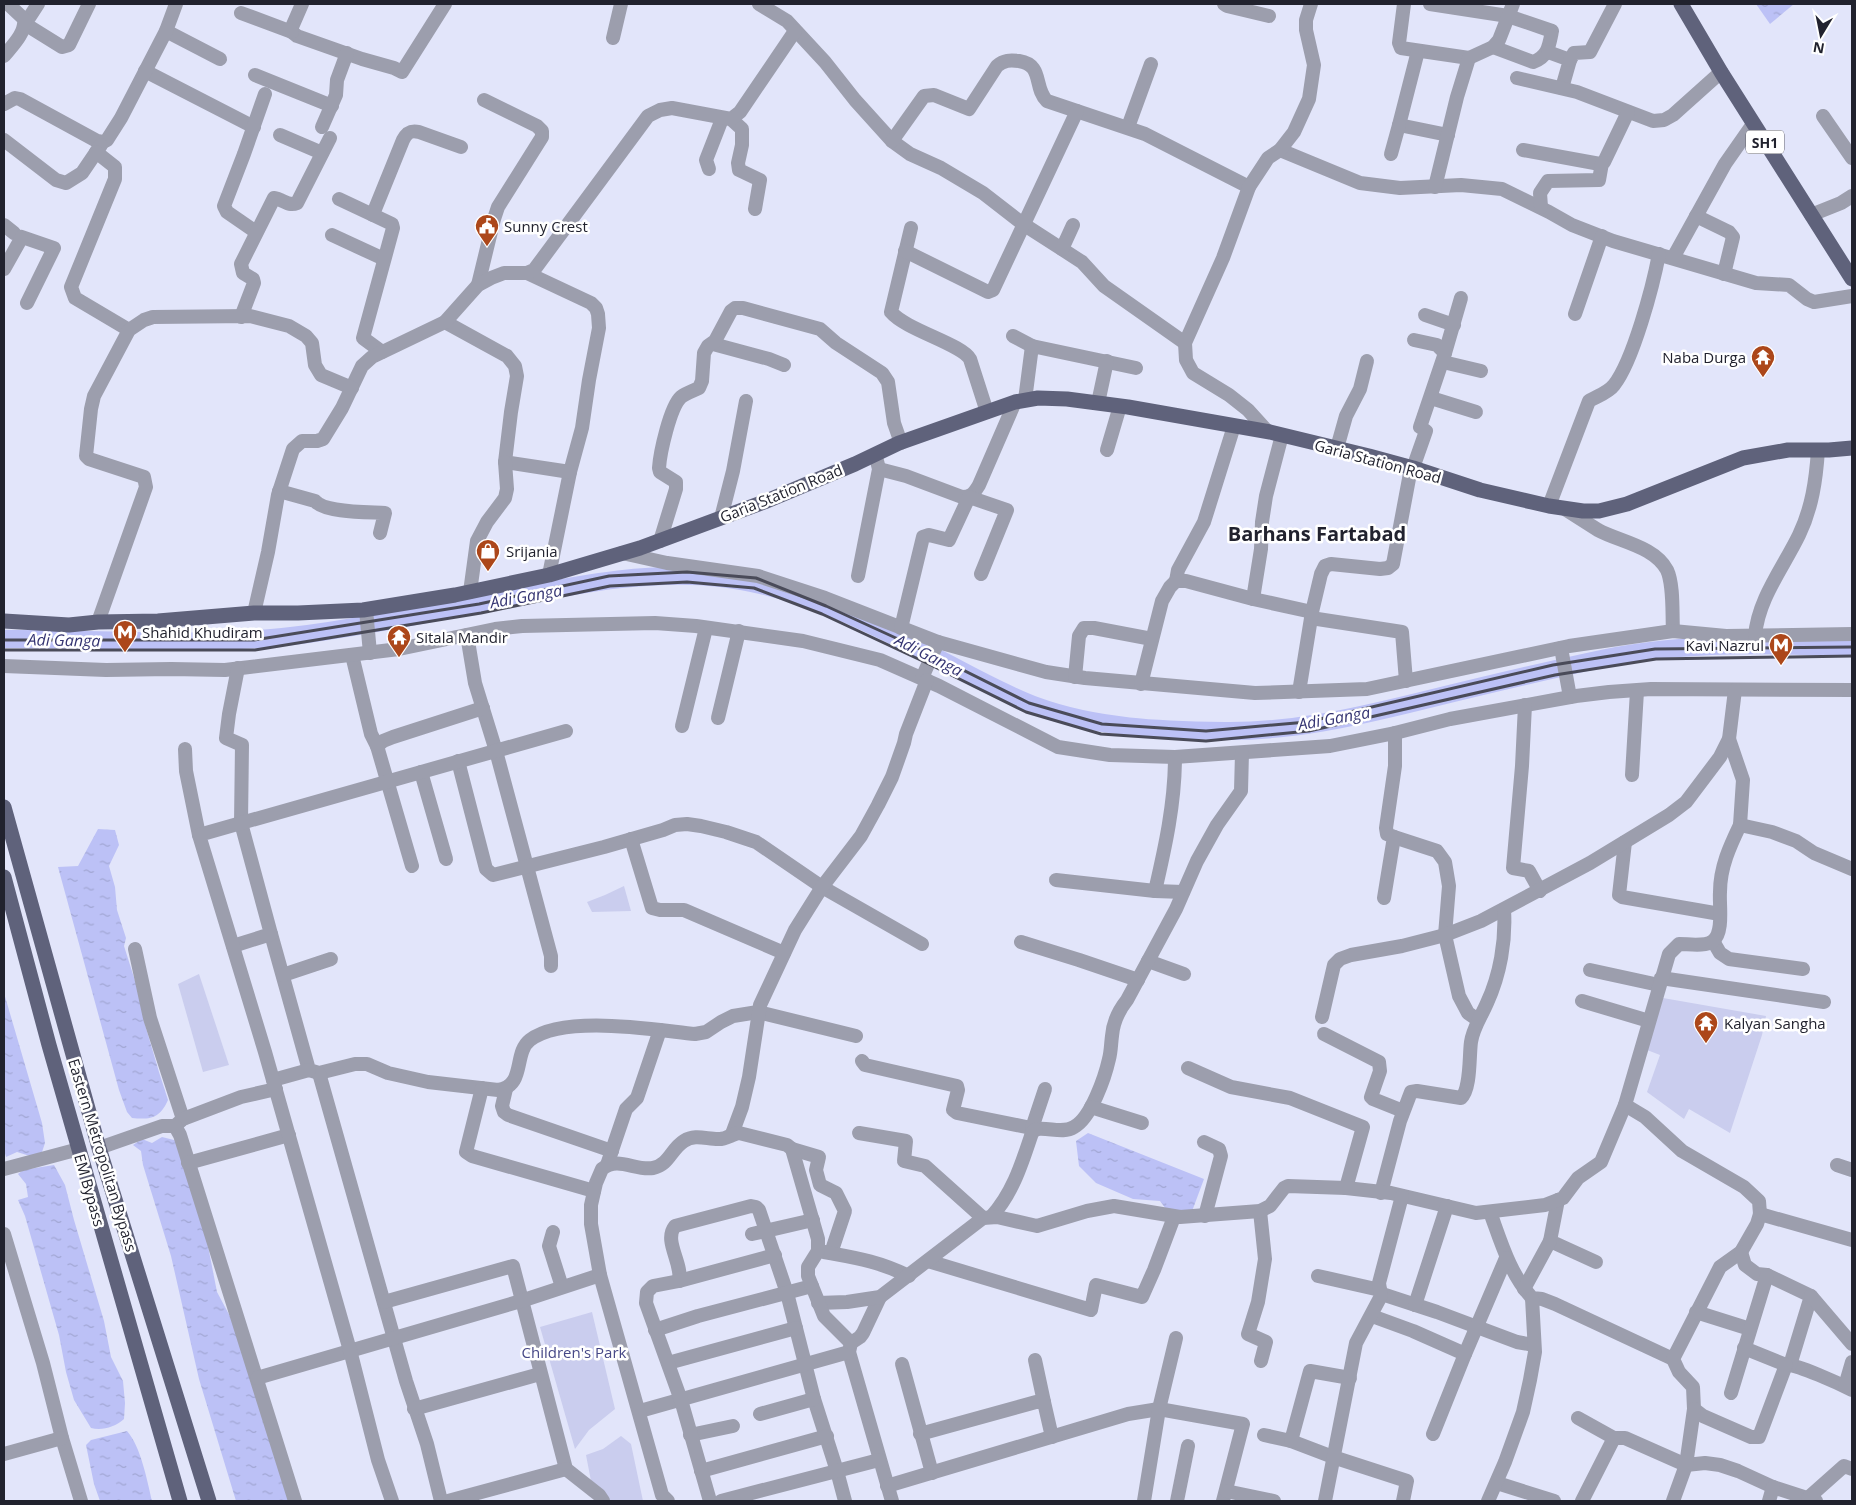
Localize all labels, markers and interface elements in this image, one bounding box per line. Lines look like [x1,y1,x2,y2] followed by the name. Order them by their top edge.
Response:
[1796,10,1846,60] north arrow
[1811,38,1826,59] text: N
[1746,130,1784,154] road number: SH1
[474,213,500,247] public building icon: Sunny Crest
[504,216,588,236] place label: Sunny Crest
[1750,344,1776,378] temple icon: Naba Durga
[1662,347,1746,367] place label: Naba Durga
[1312,434,1444,488] street label: Garia Station Road
[717,459,845,527] street label: Garia Station Road
[1228,520,1406,547] district label: Barhans Fartabad
[475,538,501,572] shop icon: Srijania
[506,541,558,561] place label: Srijania
[487,579,564,613] water label: Adi Ganga
[112,619,138,653] metro station icon: Shahid Khudiram
[142,622,263,642] place label: Shahid Khudiram
[386,624,412,658] temple icon: Sitala Mandir
[416,627,508,647] place label: Sitala Mandir
[26,628,101,652] water label: Adi Ganga
[891,628,966,681] water label: Adi Ganga
[1768,632,1794,666] metro station icon: Kavi Nazrul
[1686,635,1764,655] place label: Kavi Nazrul
[1295,701,1372,735] water label: Adi Ganga
[1693,1010,1719,1044] temple icon: Kalyan Sangha
[1724,1013,1826,1033] place label: Kalyan Sangha
[64,1056,142,1254] street label: Eastern Metropolitan Bypass
[70,1151,110,1229] street label: EM Bypass
[522,1342,627,1362] park label: Children's Park

